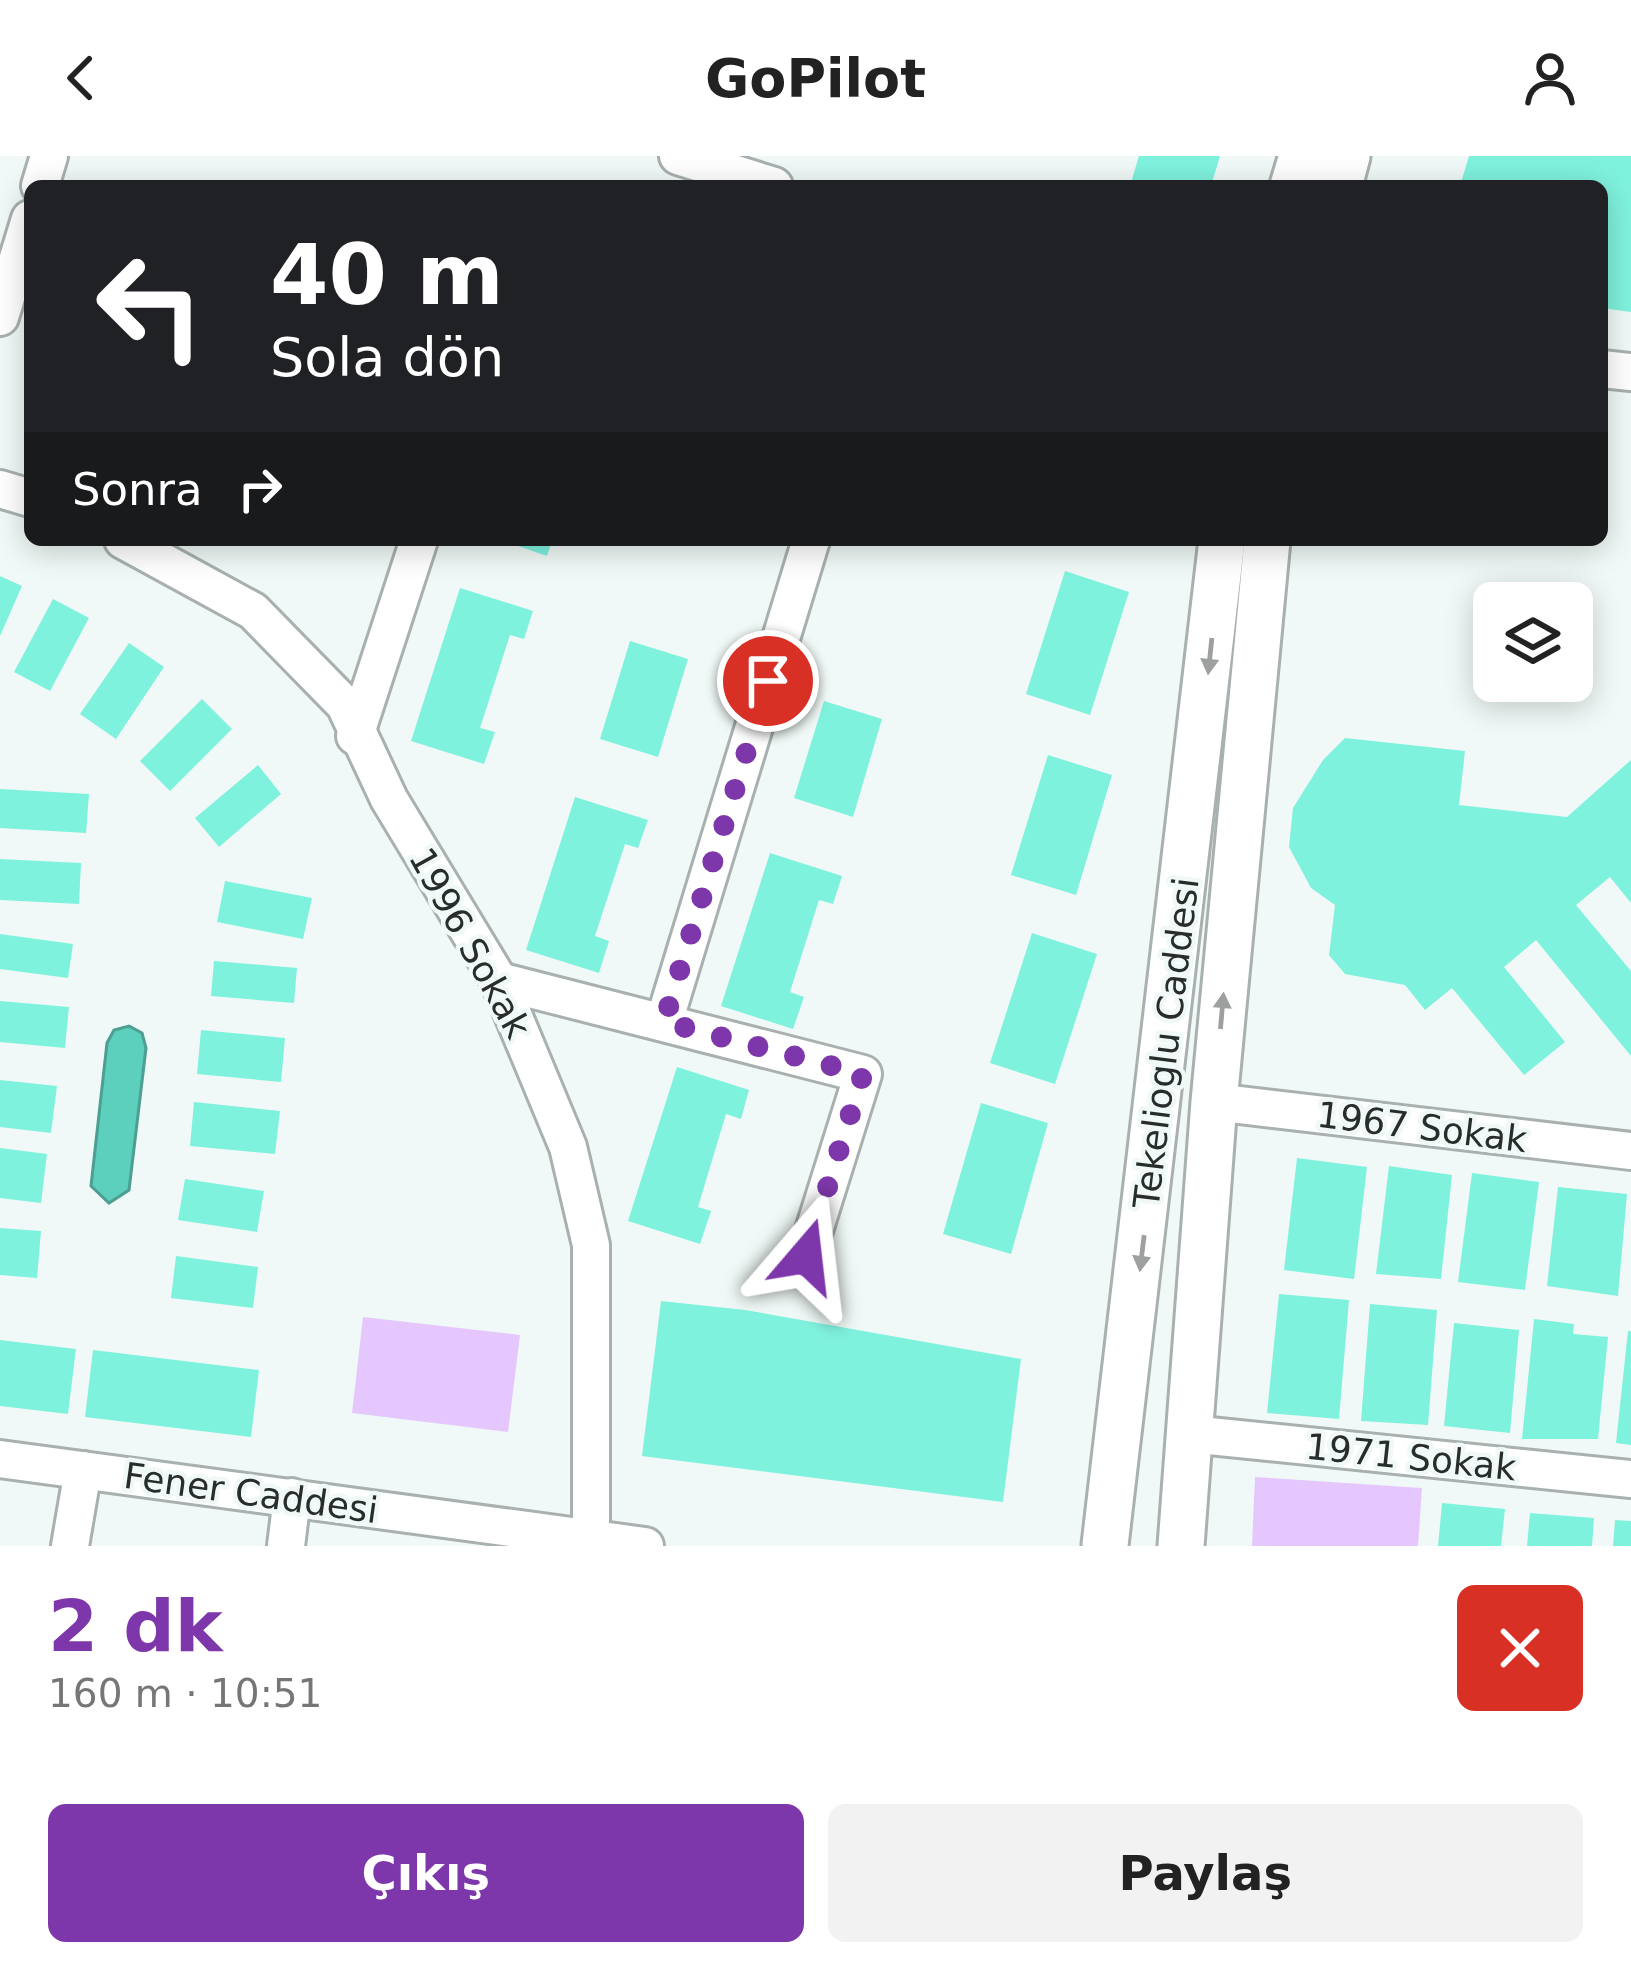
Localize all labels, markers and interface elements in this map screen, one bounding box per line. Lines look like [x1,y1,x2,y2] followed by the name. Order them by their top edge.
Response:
[48,45,114,111] icon: back
[1517,45,1583,111] icon: person
[705,47,926,110] text: GoPilot
[270,226,504,324] text: 40 m
[72,228,228,384] icon: left
[270,326,504,389] text: Sola dön
[227,456,293,522] icon: right
[72,463,203,516] text: Sonra
[1473,582,1593,702] map controls
[1473,582,1593,702] button: layers
[717,630,819,732] pin
[1200,638,1219,675] one-way arrow
[735,648,801,714] icon: arrive
[401,841,539,1045] street label: 1996 Sokak
[1125,875,1207,1212] street label: Tekelioglu Caddesi
[1213,992,1232,1029] one-way arrow
[1315,1094,1529,1160] street label: 1967 Sokak
[743,1193,869,1319] position arrow
[1133,1234,1152,1272] one-way arrow
[1304,1426,1518,1488] street label: 1971 Sokak
[121,1455,381,1531] street label: Fener Caddesi
[48,1584,223,1668] text: 2 dk
[1457,1585,1583,1711] button: close
[48,1671,322,1716] text: 160 m · 10:51
[48,1804,804,1942] button: Çıkış
[828,1804,1583,1942] button: Paylaş

